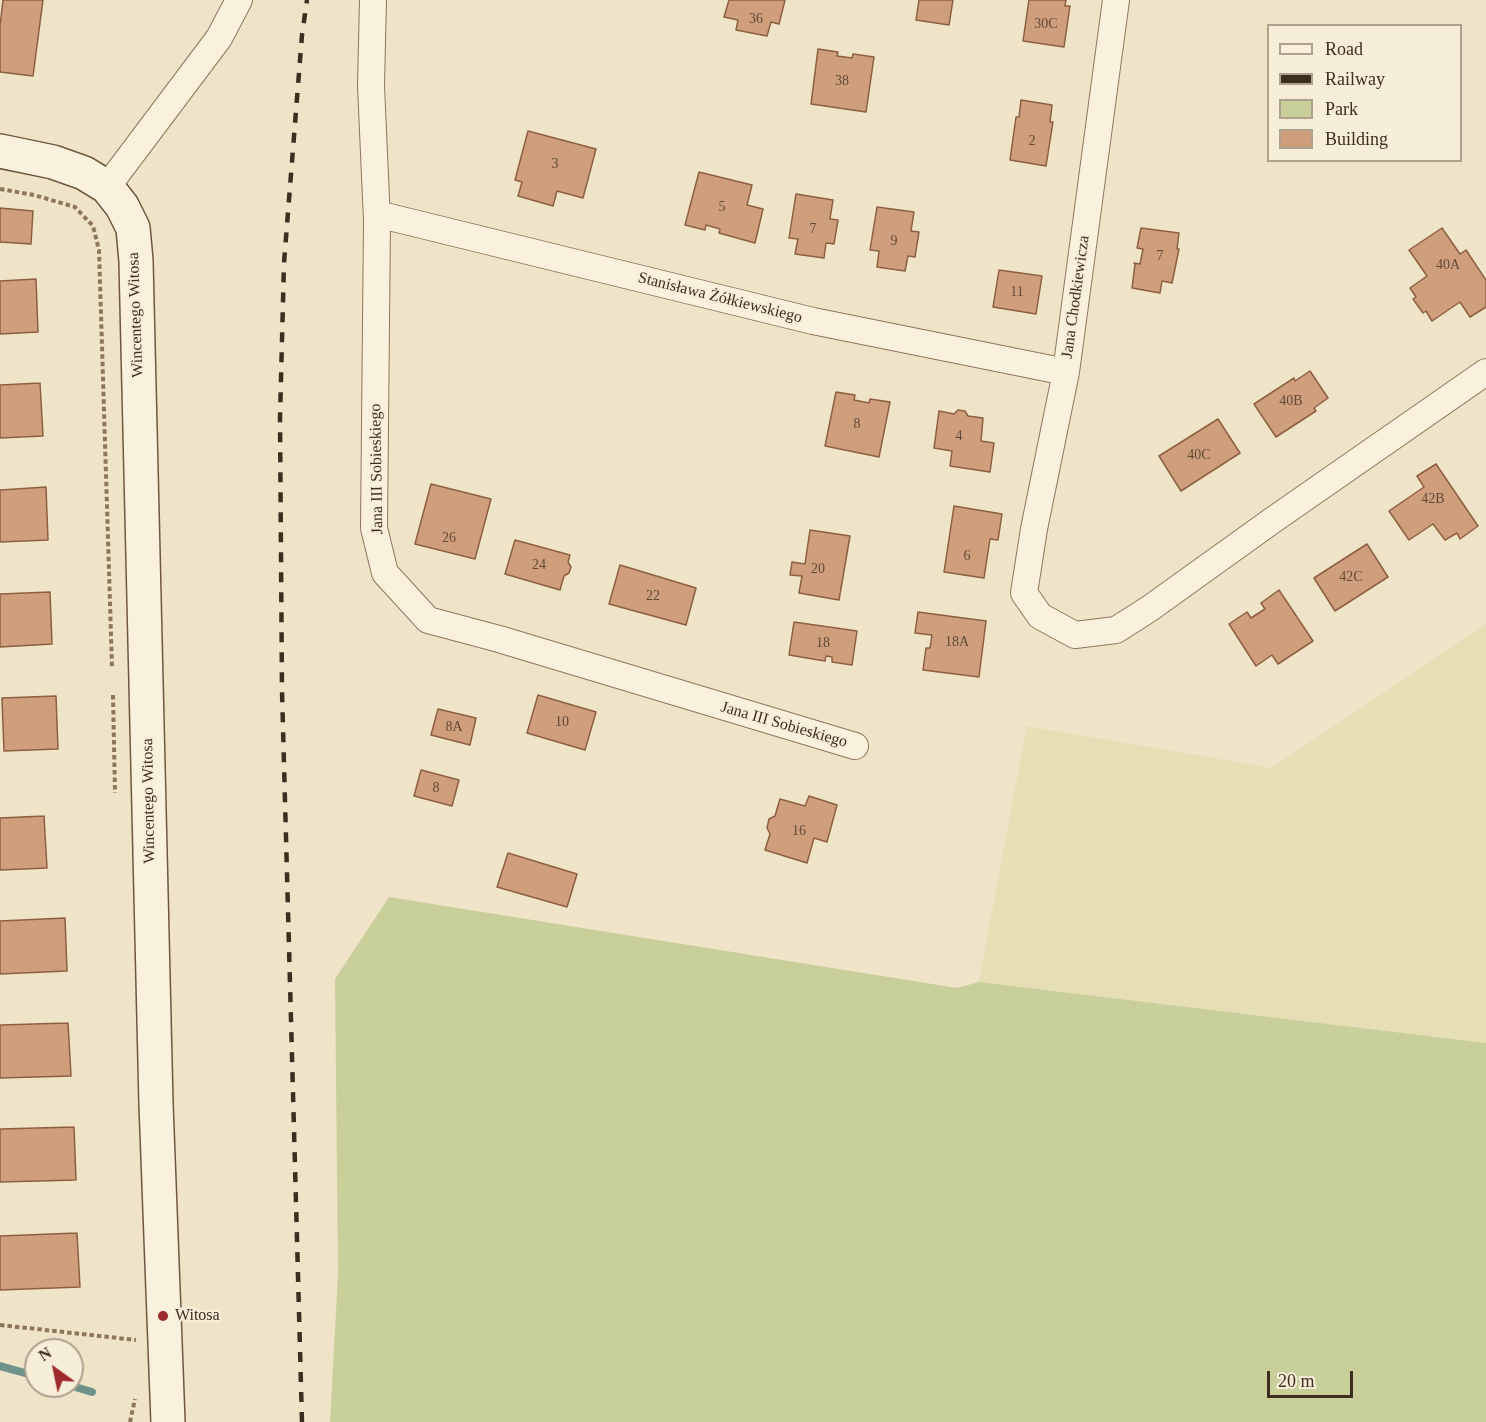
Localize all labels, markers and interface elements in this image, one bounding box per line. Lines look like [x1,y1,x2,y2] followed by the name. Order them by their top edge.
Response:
[749,11,763,27] house number: 36
[1034,16,1058,32] house number: 30C
[1267,24,1462,162] legend
[1325,39,1363,59] text: Road
[1325,69,1385,89] text: Railway
[835,73,849,89] house number: 38
[1325,99,1358,119] text: Park
[1325,129,1388,149] text: Building
[1028,133,1036,149] house number: 2
[552,156,558,172] house number: 3
[718,199,726,215] house number: 5
[810,221,816,237] house number: 7
[890,233,898,249] house number: 9
[1058,234,1094,360] street label: Jana Chodkiewicza
[1156,248,1164,264] house number: 7
[124,252,148,378] street label: Wincentego Witosa
[1436,257,1460,273] house number: 40A
[636,268,804,328] street label: Stanisława Żółkiewskiego
[1010,284,1024,300] house number: 11
[1279,393,1303,409] house number: 40B
[366,404,388,534] street label: Jana III Sobieskiego
[854,416,861,432] house number: 8
[956,428,963,444] house number: 4
[1187,447,1211,463] house number: 40C
[1421,491,1445,507] house number: 42B
[442,530,456,546] house number: 26
[963,548,970,564] house number: 6
[532,557,546,573] house number: 24
[811,561,825,577] house number: 20
[1339,569,1363,585] house number: 42C
[646,588,660,604] house number: 22
[945,634,969,650] house number: 18A
[816,635,830,651] house number: 18
[719,698,849,752] street label: Jana III Sobieskiego
[555,714,569,730] house number: 10
[445,719,463,735] house number: 8A
[138,738,160,864] street label: Wincentego Witosa
[433,780,440,796] house number: 8
[792,823,806,839] house number: 16
[175,1306,220,1326] place label: Witosa
[156,1309,170,1323] marker: Witosa
[24,1338,84,1398] north arrow
[36,1344,54,1364] text: N
[1270,1359,1356,1397] scale bar
[1278,1371,1315,1391] text: 20 m

